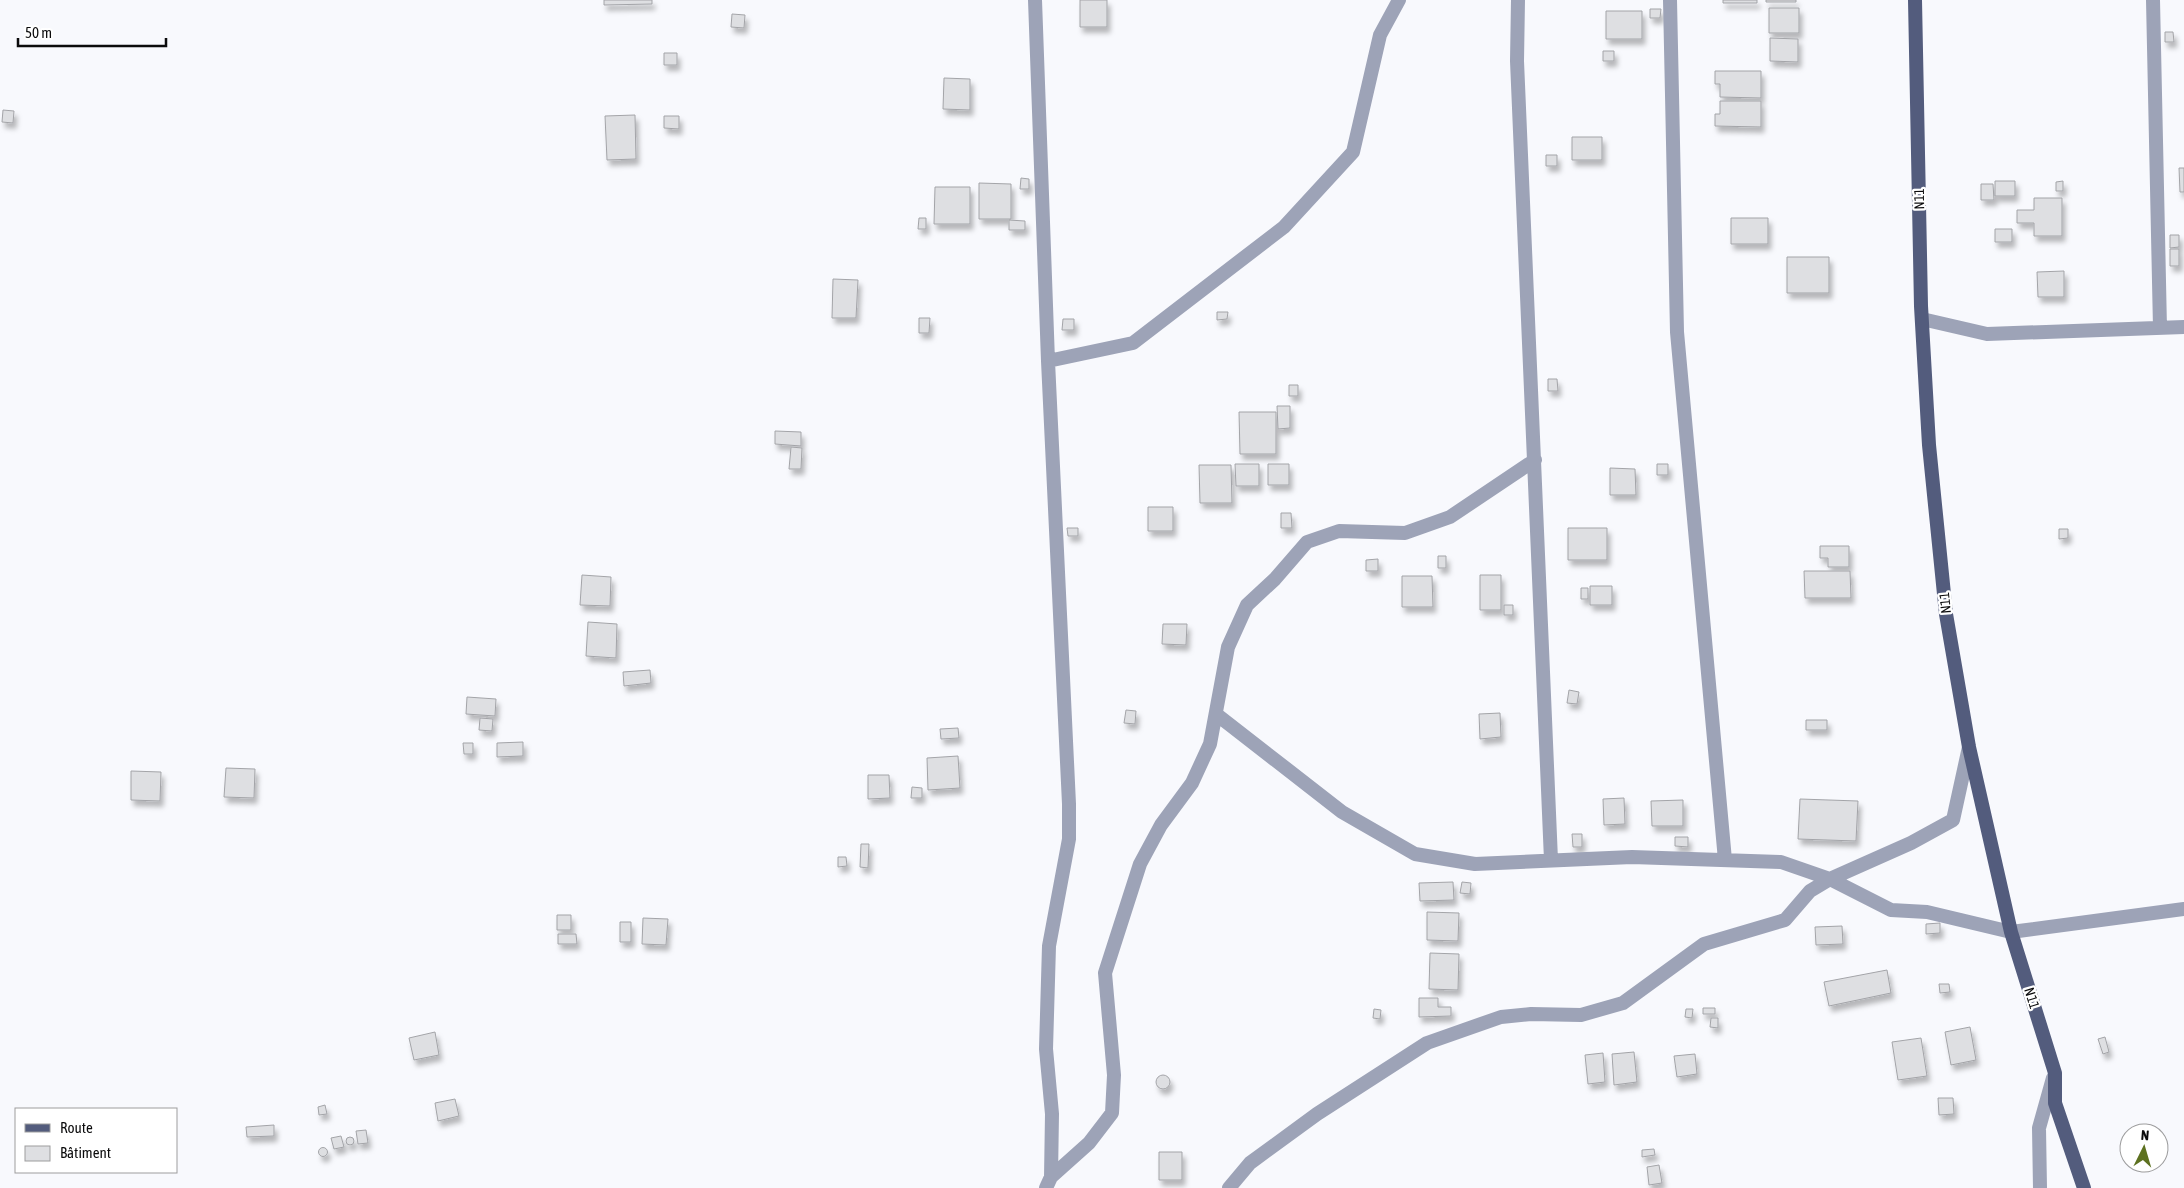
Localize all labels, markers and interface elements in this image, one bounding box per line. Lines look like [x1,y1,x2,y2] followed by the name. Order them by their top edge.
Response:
[18,15,165,47] scale bar
[25,24,52,41] text: 50 m
[1911,188,1927,210] street label: N11
[1936,592,1954,614] street label: N11
[2021,985,2043,1011] street label: N11
[15,1108,178,1173] legend
[60,1119,93,1136] text: Route
[2119,1123,2169,1173] north arrow
[2140,1127,2150,1143] text: N
[60,1144,111,1161] text: Bâtiment

